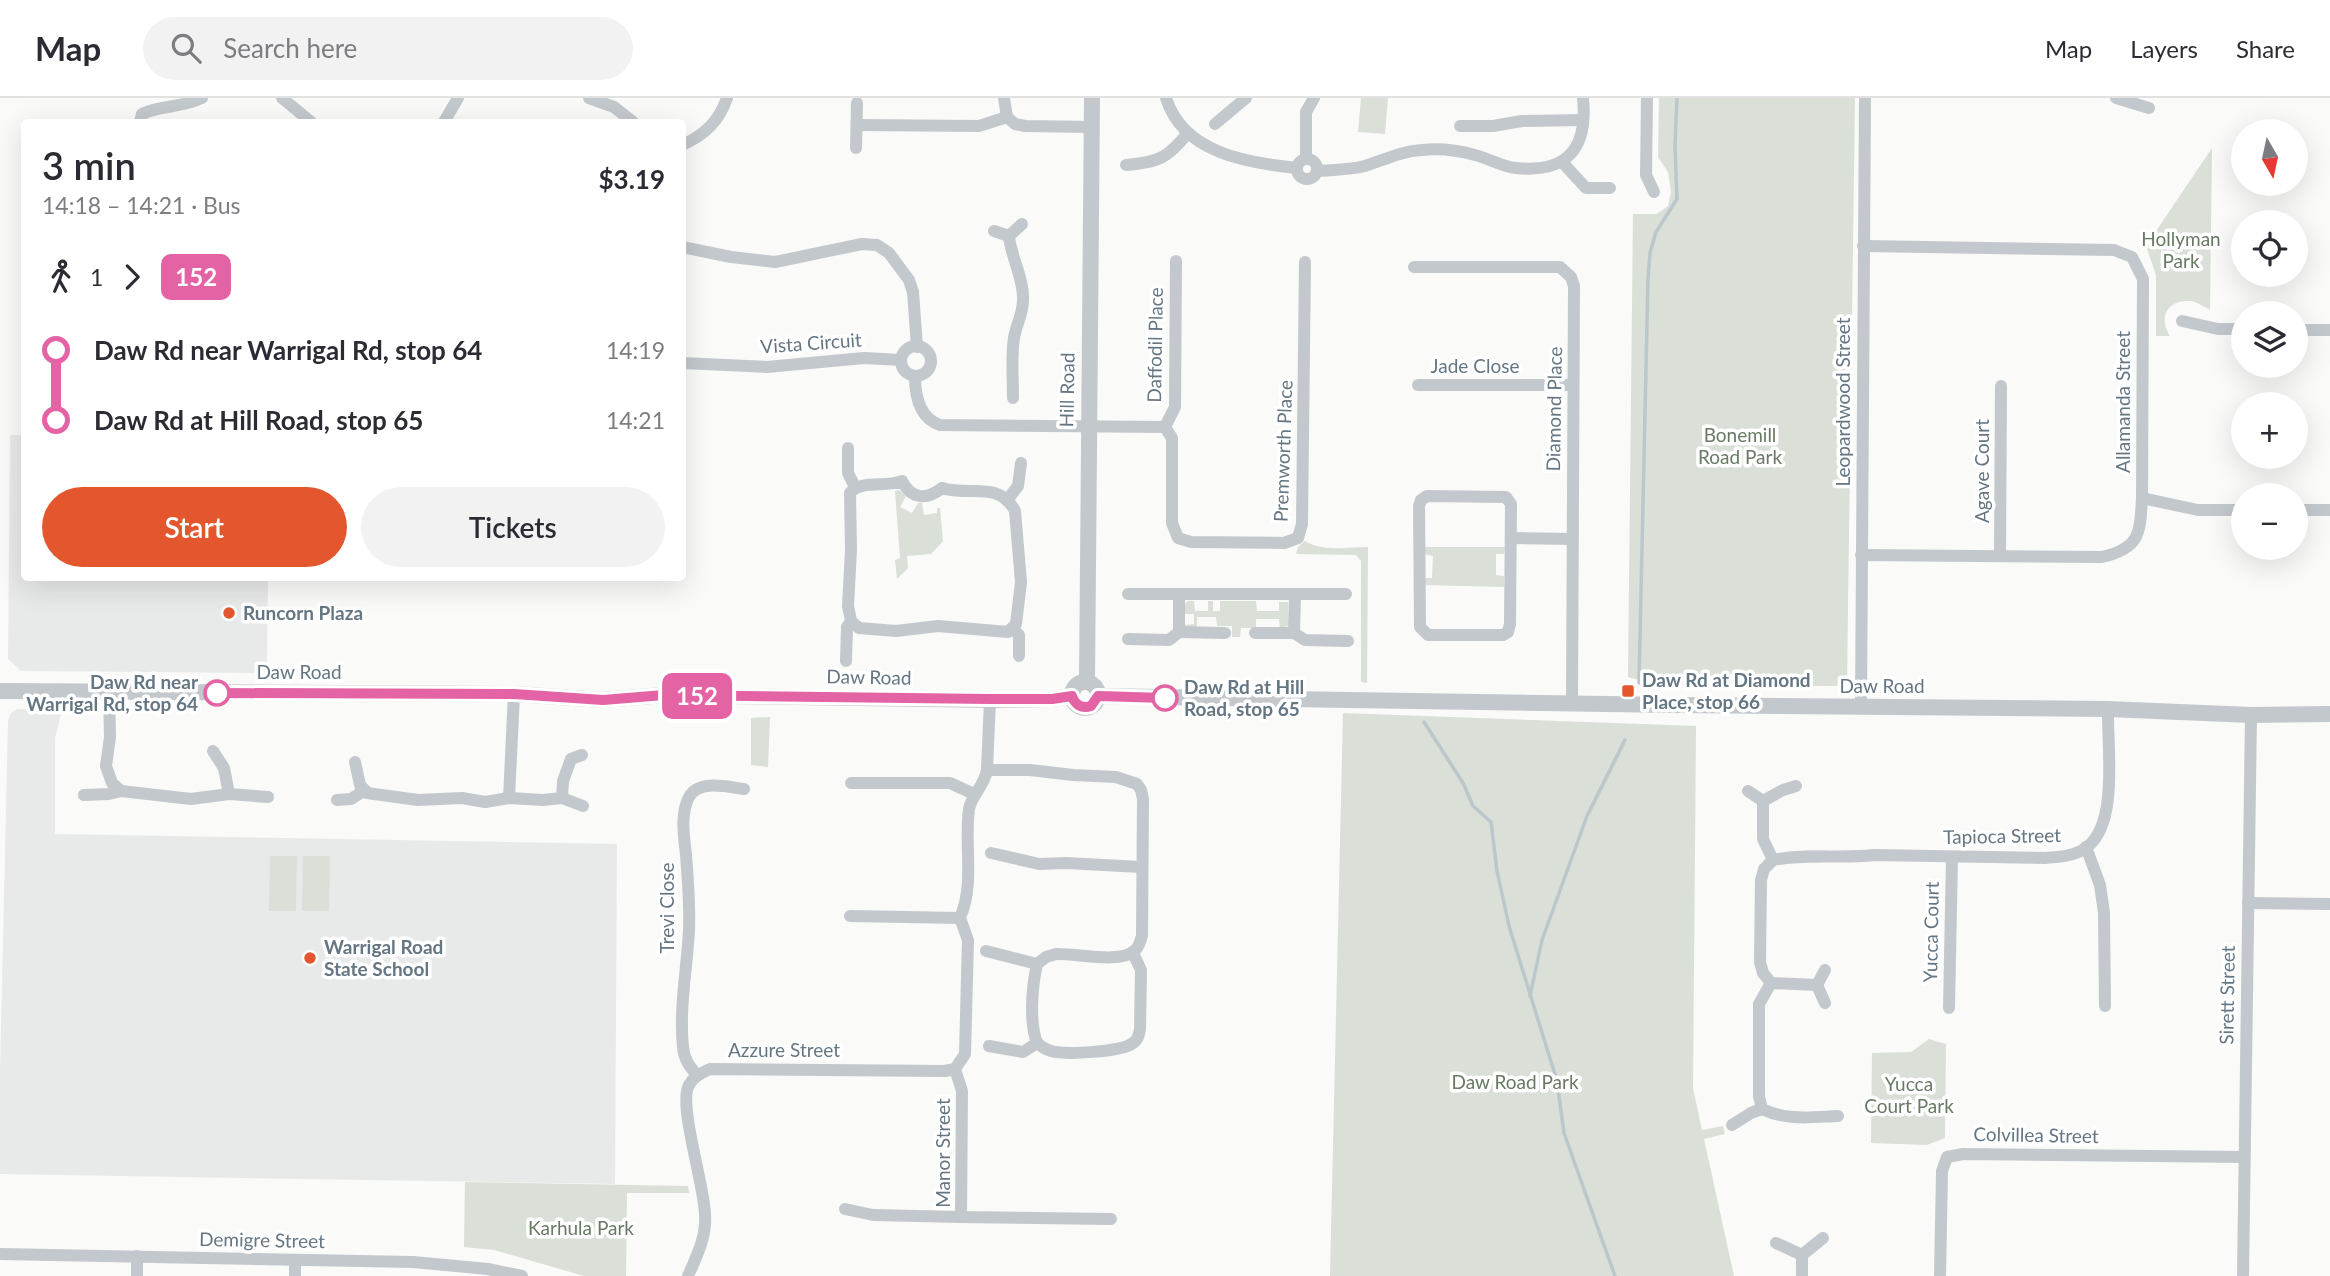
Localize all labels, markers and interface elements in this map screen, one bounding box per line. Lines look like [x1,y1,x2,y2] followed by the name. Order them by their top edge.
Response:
[143,17,633,80] search box
[35,28,101,68] text: Map
[167,29,205,67] icon: search
[223,32,357,64] text: Search here
[2045,34,2092,63] text: Map
[2130,34,2198,63] text: Layers
[2236,34,2295,63] text: Share
[2231,119,2308,196] north arrow
[2231,119,2308,560] map controls
[42,142,136,188] text: 3 min
[599,163,665,195] text: $3.19
[42,191,241,219] text: 14:18 – 14:21 · Bus
[2231,210,2308,287] button: locate
[2141,227,2221,272] park label: Hollyman Park
[42,258,80,296] icon: walk
[113,258,151,296] icon: forward
[175,262,217,291] text: 152
[90,263,103,291] text: 1
[1142,287,1167,403] street label: Daffodil Place
[2231,301,2308,378] button: layers
[1831,317,1854,487] street label: Leopardwood Street
[759,327,863,358] street label: Vista Circuit
[2111,331,2134,473] street label: Allamanda Street
[94,334,482,366] text: Daw Rd near Warrigal Rd, stop 64
[606,336,665,364] text: 14:19
[1541,346,1566,472] street label: Diamond Place
[1054,352,1079,428] street label: Hill Road
[1431,354,1519,377] street label: Jade Close
[1269,379,1296,523] street label: Premworth Place
[2231,392,2308,469] button: +
[94,404,423,436] text: Daw Rd at Hill Road, stop 65
[606,406,665,434] text: 14:21
[1970,419,1993,523] street label: Agave Court
[1698,423,1782,468] park label: Bonemill Road Park
[2231,483,2308,560] button: −
[42,487,347,567] button: Start
[361,487,665,567] button: Tickets
[243,601,363,624] place label: Runcorn Plaza
[221,605,237,621] marker: Runcorn Plaza
[256,660,342,683] street label: Daw Road
[826,664,912,689] street label: Daw Road
[1642,668,1811,713] place label: Daw Rd at Diamond Place, stop 66
[26,670,199,715] place label: Daw Rd near Warrigal Rd, stop 64
[657,673,737,719] line badge: 152
[1839,674,1925,697] street label: Daw Road
[1184,675,1304,720] place label: Daw Rd at Hill Road, stop 65
[204,680,230,706] marker: Daw Rd near Warrigal Rd, stop 64
[676,681,718,710] text: 152
[1620,683,1636,699] marker: Daw Rd at Diamond Place, stop 66
[1152,685,1178,711] marker: Daw Rd at Hill Road, stop 65
[1943,823,2061,848] street label: Tapioca Street
[655,863,678,953] street label: Trevi Close
[1918,881,1943,983] street label: Yucca Court
[324,935,443,980] place label: Warrigal Road State School
[2214,945,2239,1045] street label: Sirett Street
[302,950,318,966] marker: Warrigal Road State School
[728,1038,840,1061] street label: Azzure Street
[1451,1070,1579,1093] park label: Daw Road Park
[1864,1072,1954,1117] park label: Yucca Court Park
[931,1098,954,1208] street label: Manor Street
[1973,1122,2099,1147] street label: Colvillea Street
[528,1216,634,1239] park label: Karhula Park
[199,1227,325,1252] street label: Demigre Street

